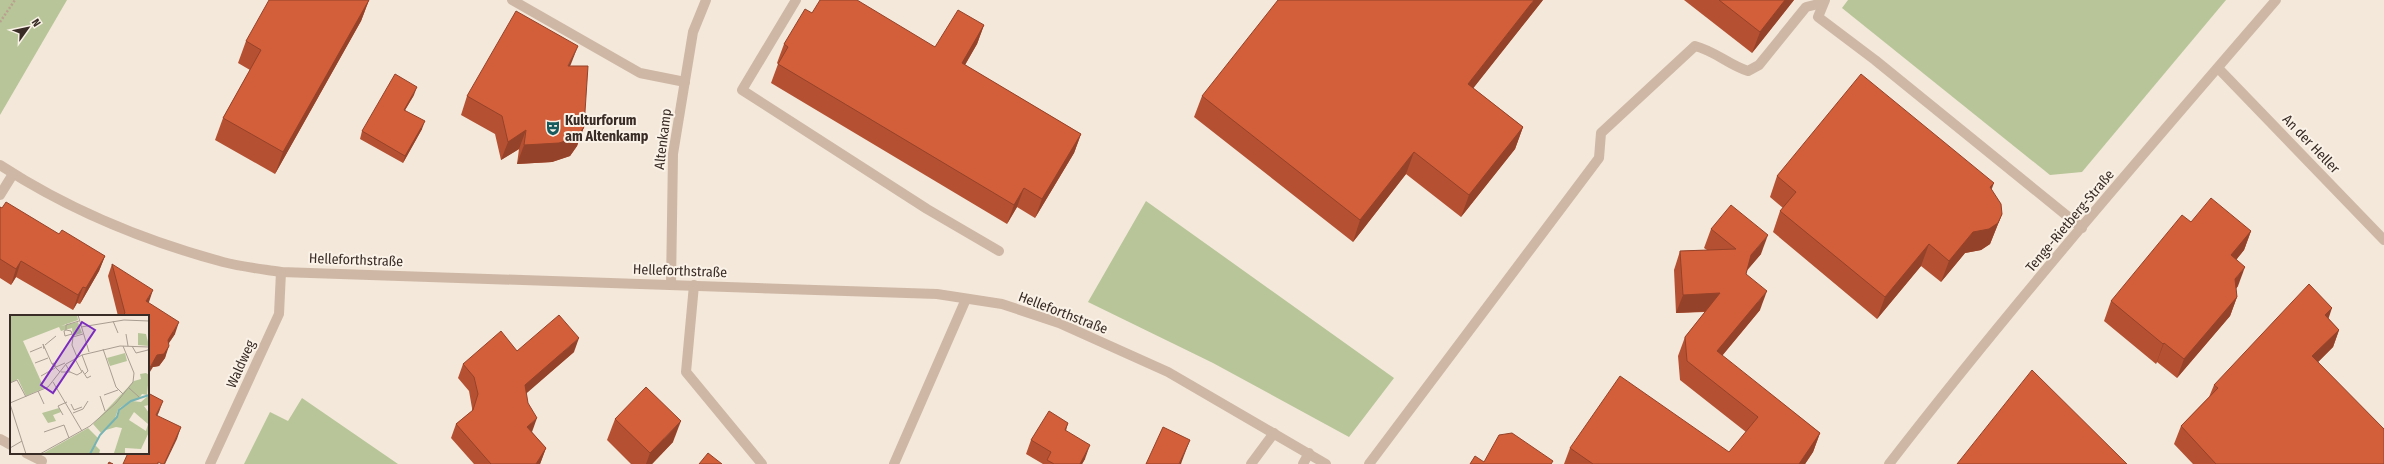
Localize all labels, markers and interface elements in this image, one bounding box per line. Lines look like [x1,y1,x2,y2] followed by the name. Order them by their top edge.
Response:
[8,8,48,48] north arrow
[29,17,43,29] text: N
[651,108,675,170] street label: Altenkamp
[2279,111,2343,177] street label: An der Heller
[565,112,649,145] place label: Kulturforum am Altenkamp
[544,119,562,137] theatre icon: Kulturforum am Altenkamp
[2022,166,2118,276] street label: Tenge-Rietberg-Straße
[309,250,403,270] street label: Helleforthstraße
[633,261,727,281] street label: Helleforthstraße
[1016,288,1110,338] street label: Helleforthstraße
[10,315,149,454] inset map
[223,337,259,391] street label: Waldweg

